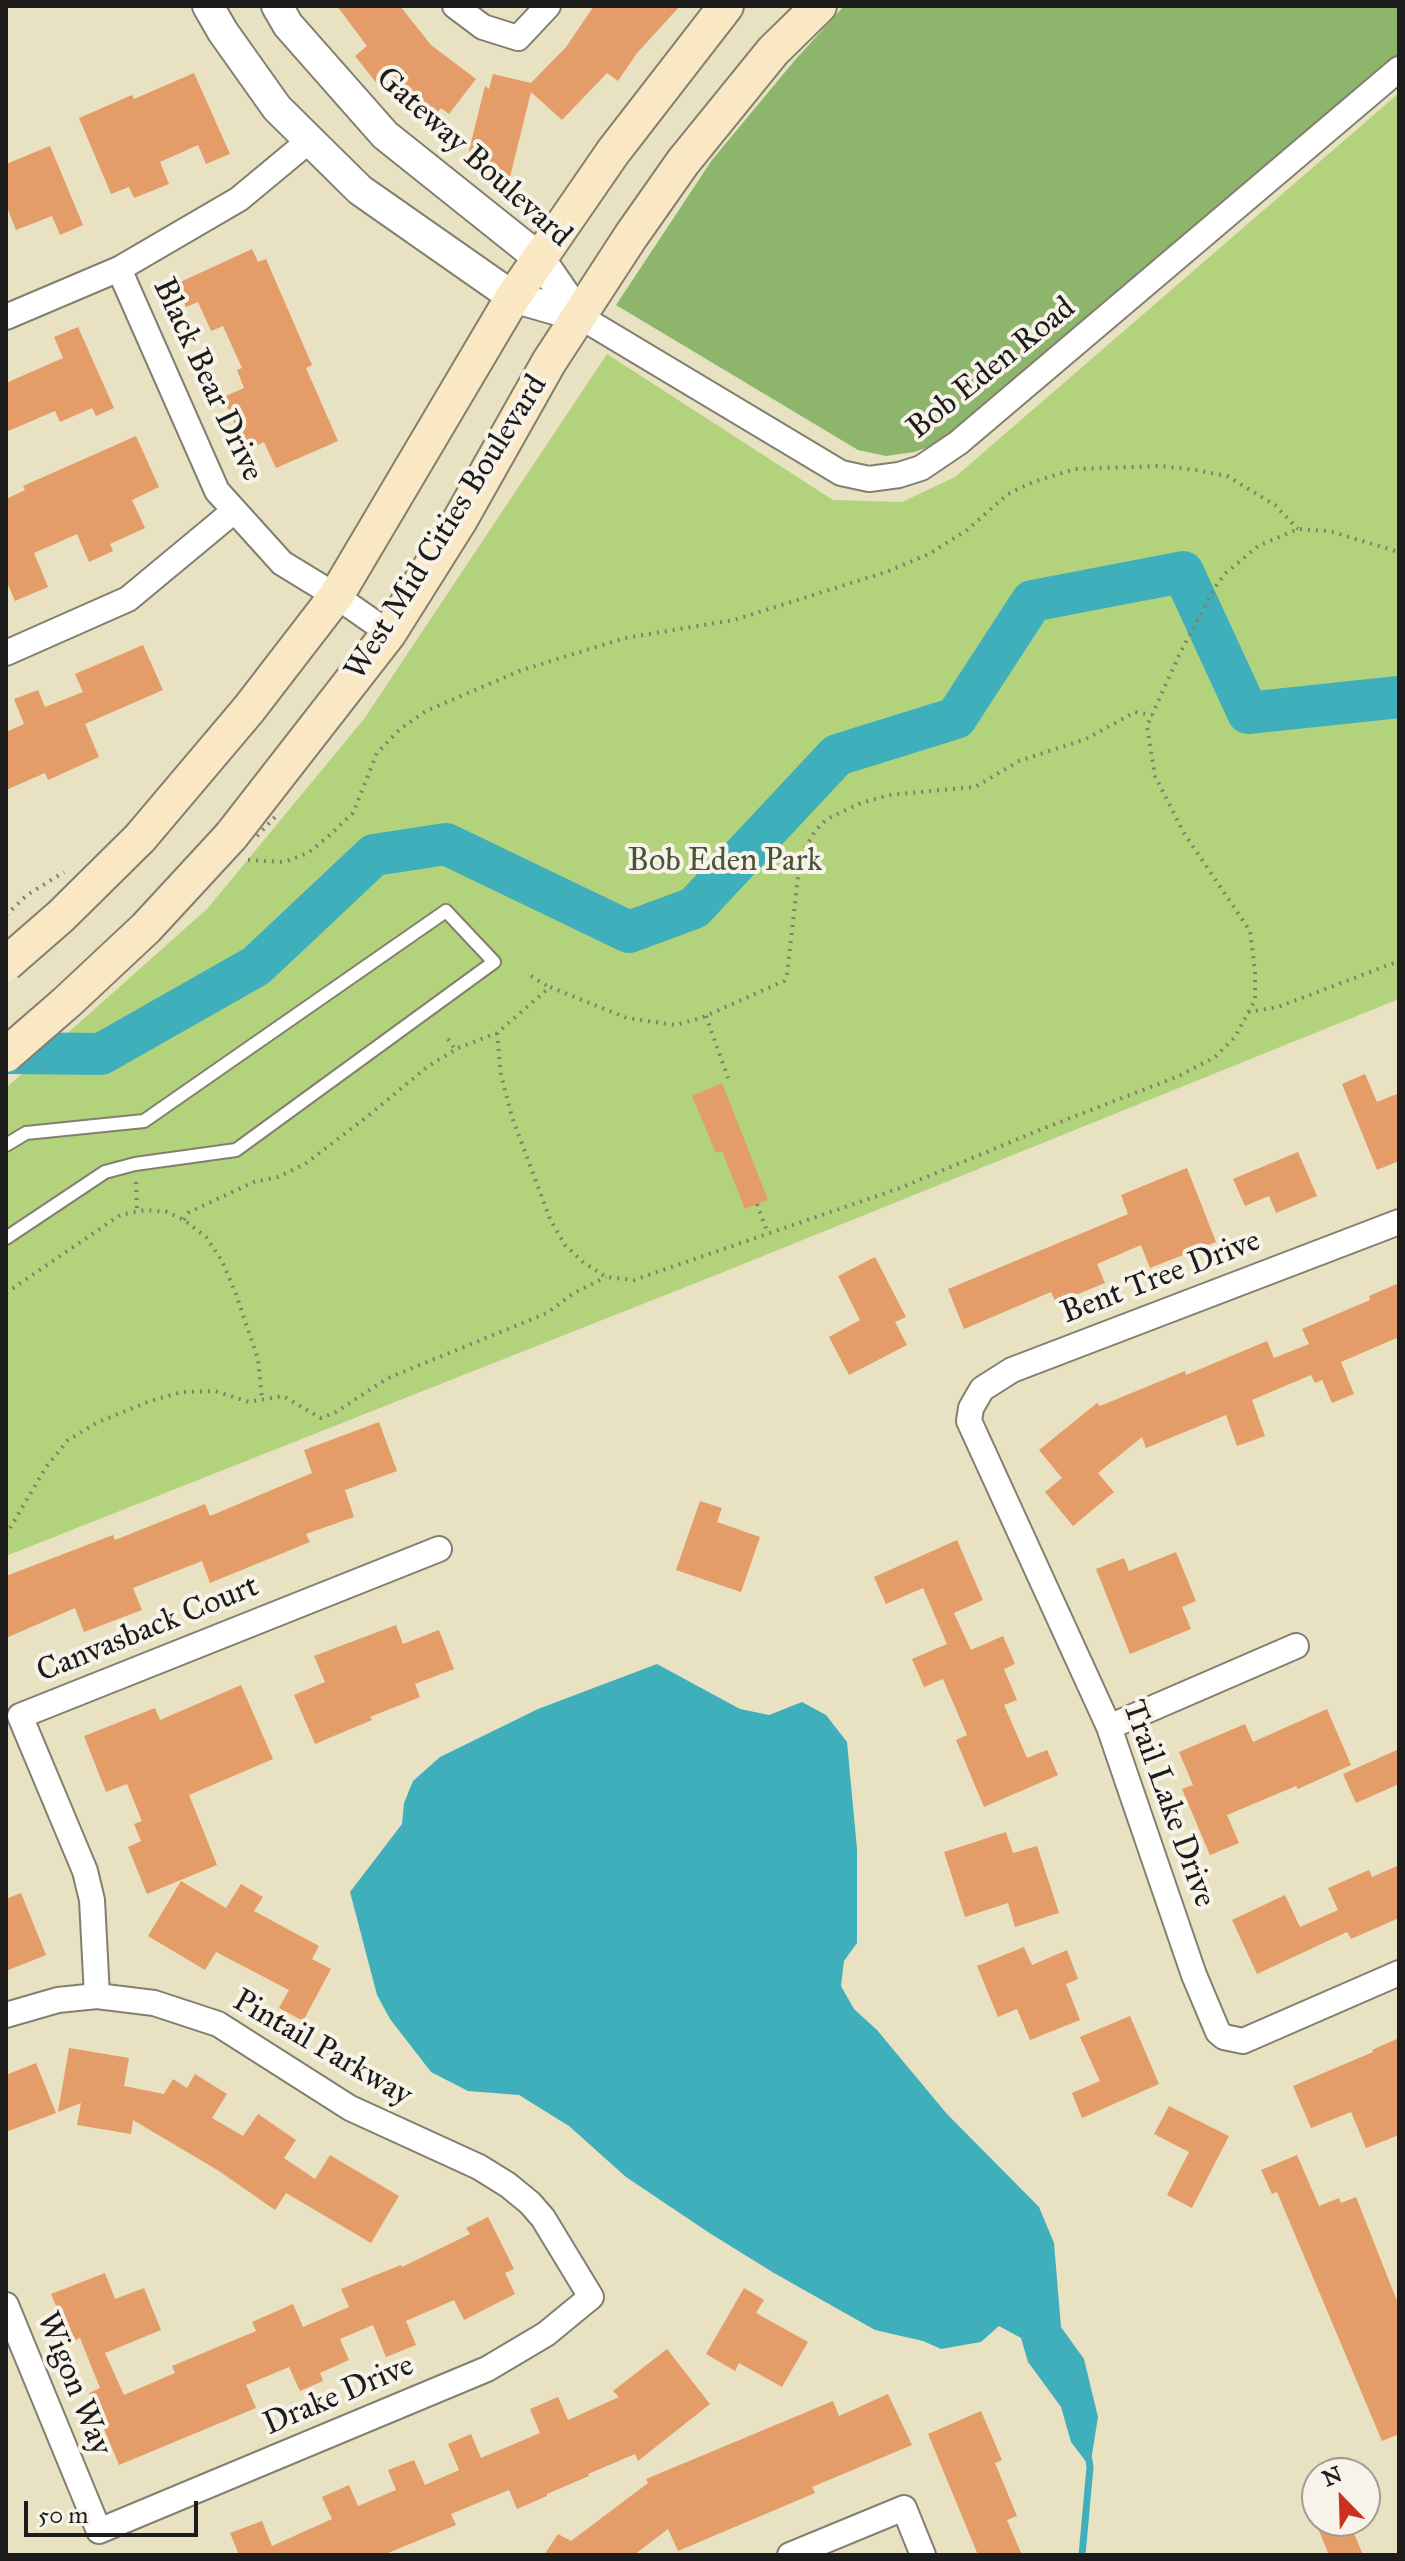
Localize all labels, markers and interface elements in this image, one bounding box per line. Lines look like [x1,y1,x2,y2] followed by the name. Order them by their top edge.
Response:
[367,60,579,256] street label: Gateway Boulevard
[143,272,271,488] street label: Black Bear Drive
[900,290,1084,448] street label: Bob Eden Road
[337,368,557,688] street label: West Mid Cities Boulevard
[628,843,822,881] park label: Bob Eden Park
[1056,1222,1266,1334] street label: Bent Tree Drive
[32,1568,264,1692] street label: Canvasback Court
[1113,1695,1223,1913] street label: Trail Lake Drive
[226,1982,418,2116] street label: Pintail Parkway
[27,2307,119,2461] street label: Wigon Way
[258,2347,420,2445] street label: Drake Drive
[1301,2457,1381,2537] north arrow
[1318,2460,1346,2492] text: N
[28,2485,202,2535] scale bar
[38,2500,88,2530] text: 50 m

